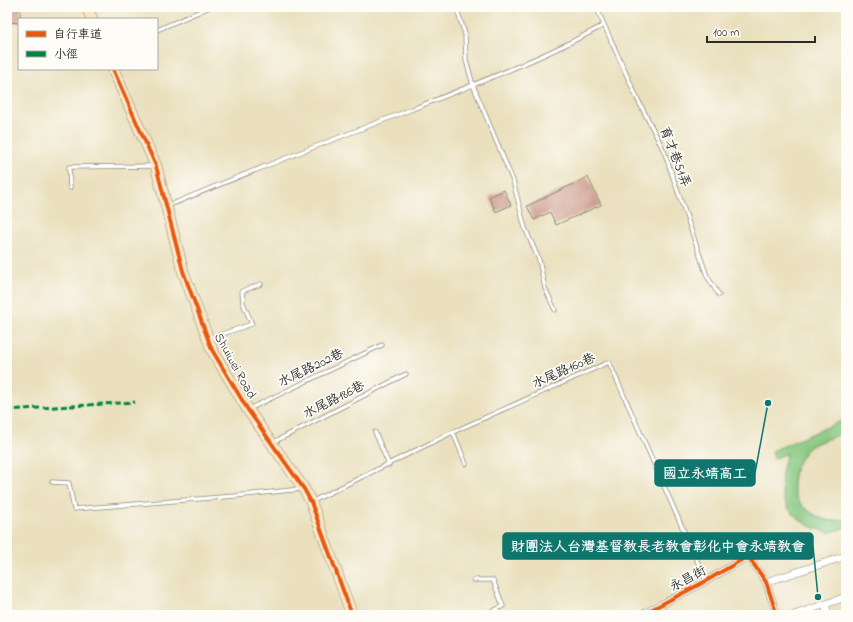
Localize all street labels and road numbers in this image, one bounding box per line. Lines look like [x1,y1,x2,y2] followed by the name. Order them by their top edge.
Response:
[655,124,695,190] street label: 育才巷51弄
[209,330,261,403] street label: Shuiwei Road
[275,344,347,392] street label: 水尾路202巷
[529,349,599,393] street label: 水尾路160巷
[300,376,368,424] street label: 水尾路186巷
[666,561,710,597] street label: 永昌街

